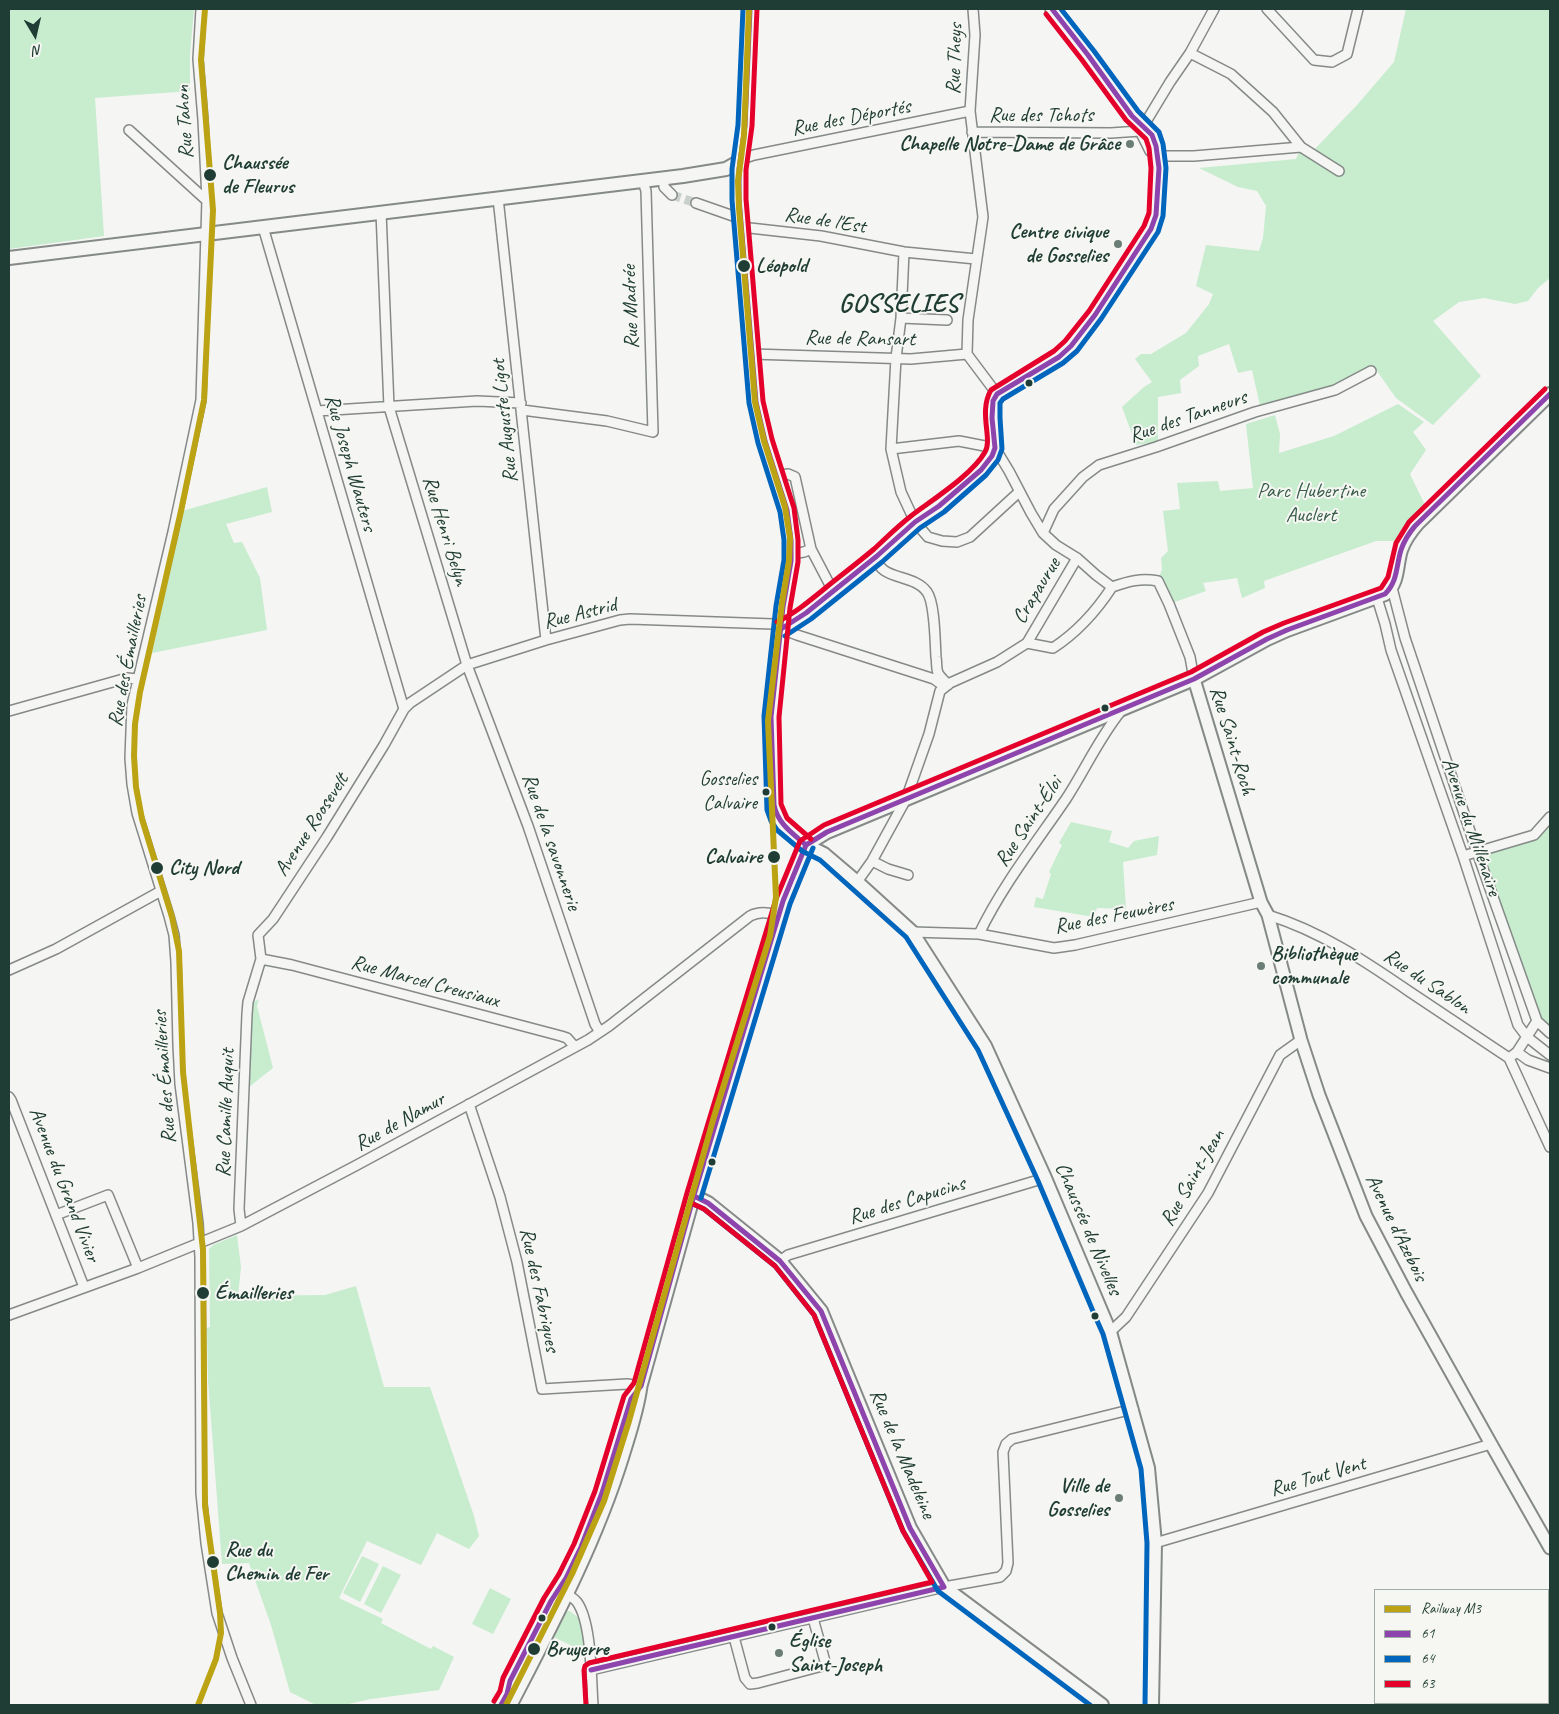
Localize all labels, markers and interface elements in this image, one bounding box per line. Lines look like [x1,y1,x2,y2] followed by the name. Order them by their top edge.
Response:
[10,10,60,60] north arrow
[941,23,969,95] street label: Rue Theys
[32,41,43,59] text: N
[170,84,200,160] street label: Rue Tahon
[789,94,913,142] street label: Rue des Déportés
[989,102,1093,128] street label: Rue des Tchots
[899,131,1120,157] place label: Chapelle Notre-Dame de Grâce
[1124,138,1136,150] marker: Chapelle Notre-Dame de Grâce
[222,150,294,200] place label: Chaussée de Fleurus
[202,167,218,183] marker: Chaussée de Fleurus
[783,202,867,240] street label: Rue de l'Est
[1009,219,1108,269] place label: Centre civique de Gosselies
[1112,238,1124,250] marker: Centre civique de Gosselies
[756,253,807,279] place label: Léopold
[736,258,752,274] marker: Léopold
[617,265,645,349] street label: Rue Madrée
[837,288,961,320] district label: GOSSELIES
[805,325,915,353] street label: Rue de Ransart
[486,358,524,484] street label: Rue Auguste Ligot
[1024,378,1034,388] unlabelled marker
[1126,385,1250,449] street label: Rue des Tanneurs
[318,392,382,534] street label: Rue Joseph Wauters
[416,473,474,589] street label: Rue Henri Belyn
[1257,478,1365,528] park label: Parc Hubertine Auclert
[1007,553,1067,629] street label: Crapaurue
[103,593,153,729] street label: Rue des Émailleries
[541,593,619,635] street label: Rue Astrid
[1204,684,1260,798] street label: Rue Saint-Roch
[1100,703,1110,713] unlabelled marker
[1436,755,1506,899] street label: Avenue du Millénaire
[700,768,757,815] place label: Gosselies Calvaire
[269,769,355,881] street label: Avenue Roosevelt
[516,770,586,914] street label: Rue de la savonnerie
[990,772,1068,872] street label: Rue Saint-Éloi
[761,787,771,797] marker: Gosselies Calvaire
[705,844,762,870] place label: Calvaire
[766,849,782,865] marker: Calvaire
[169,855,239,881] place label: City Nord
[149,860,165,876] marker: City Nord
[1052,892,1176,940] street label: Rue des Feuwères
[1271,941,1357,991] place label: Bibliothèque communale
[1379,944,1475,1020] street label: Rue du Sablon
[348,950,502,1014] street label: Rue Marcel Creusiaux
[1255,960,1267,972] marker: Bibliothèque communale
[148,1010,182,1144] street label: Rue des Émailleries
[211,1048,241,1178] street label: Rue Camille Auquit
[350,1087,450,1157] street label: Rue de Namur
[23,1104,105,1266] street label: Avenue du Grand Vivier
[1155,1125,1231,1231] street label: Rue Saint-Jean
[707,1157,717,1167] unlabelled marker
[1049,1159,1127,1299] street label: Chaussée de Nivelles
[1359,1170,1433,1286] street label: Avenue d'Azebois
[846,1171,968,1231] street label: Rue des Capucins
[514,1226,564,1354] street label: Rue des Fabriques
[215,1280,293,1306] place label: Émailleries
[195,1285,211,1301] marker: Émailleries
[1090,1311,1100,1321] unlabelled marker
[863,1385,941,1523] street label: Rue de la Madeleine
[1267,1451,1369,1503] street label: Rue Tout Vent
[1047,1473,1109,1523] place label: Ville de Gosselies
[1113,1492,1125,1504] marker: Ville de Gosselies
[225,1537,328,1587] place label: Rue du Chemin de Fer
[205,1554,221,1570] marker: Rue du Chemin de Fer
[1374,1589,1549,1704] legend
[1421,1599,1481,1618] text: Railway M3
[537,1613,547,1623] unlabelled marker
[767,1622,777,1632] unlabelled marker
[1421,1624,1435,1643] text: 61
[789,1628,882,1678] place label: Église Saint-Joseph
[546,1636,609,1662] place label: Bruyerre
[526,1641,542,1657] marker: Bruyerre
[773,1647,785,1659] marker: Église Saint-Joseph
[1421,1649,1435,1668] text: 64
[1421,1674,1435,1693] text: 63

